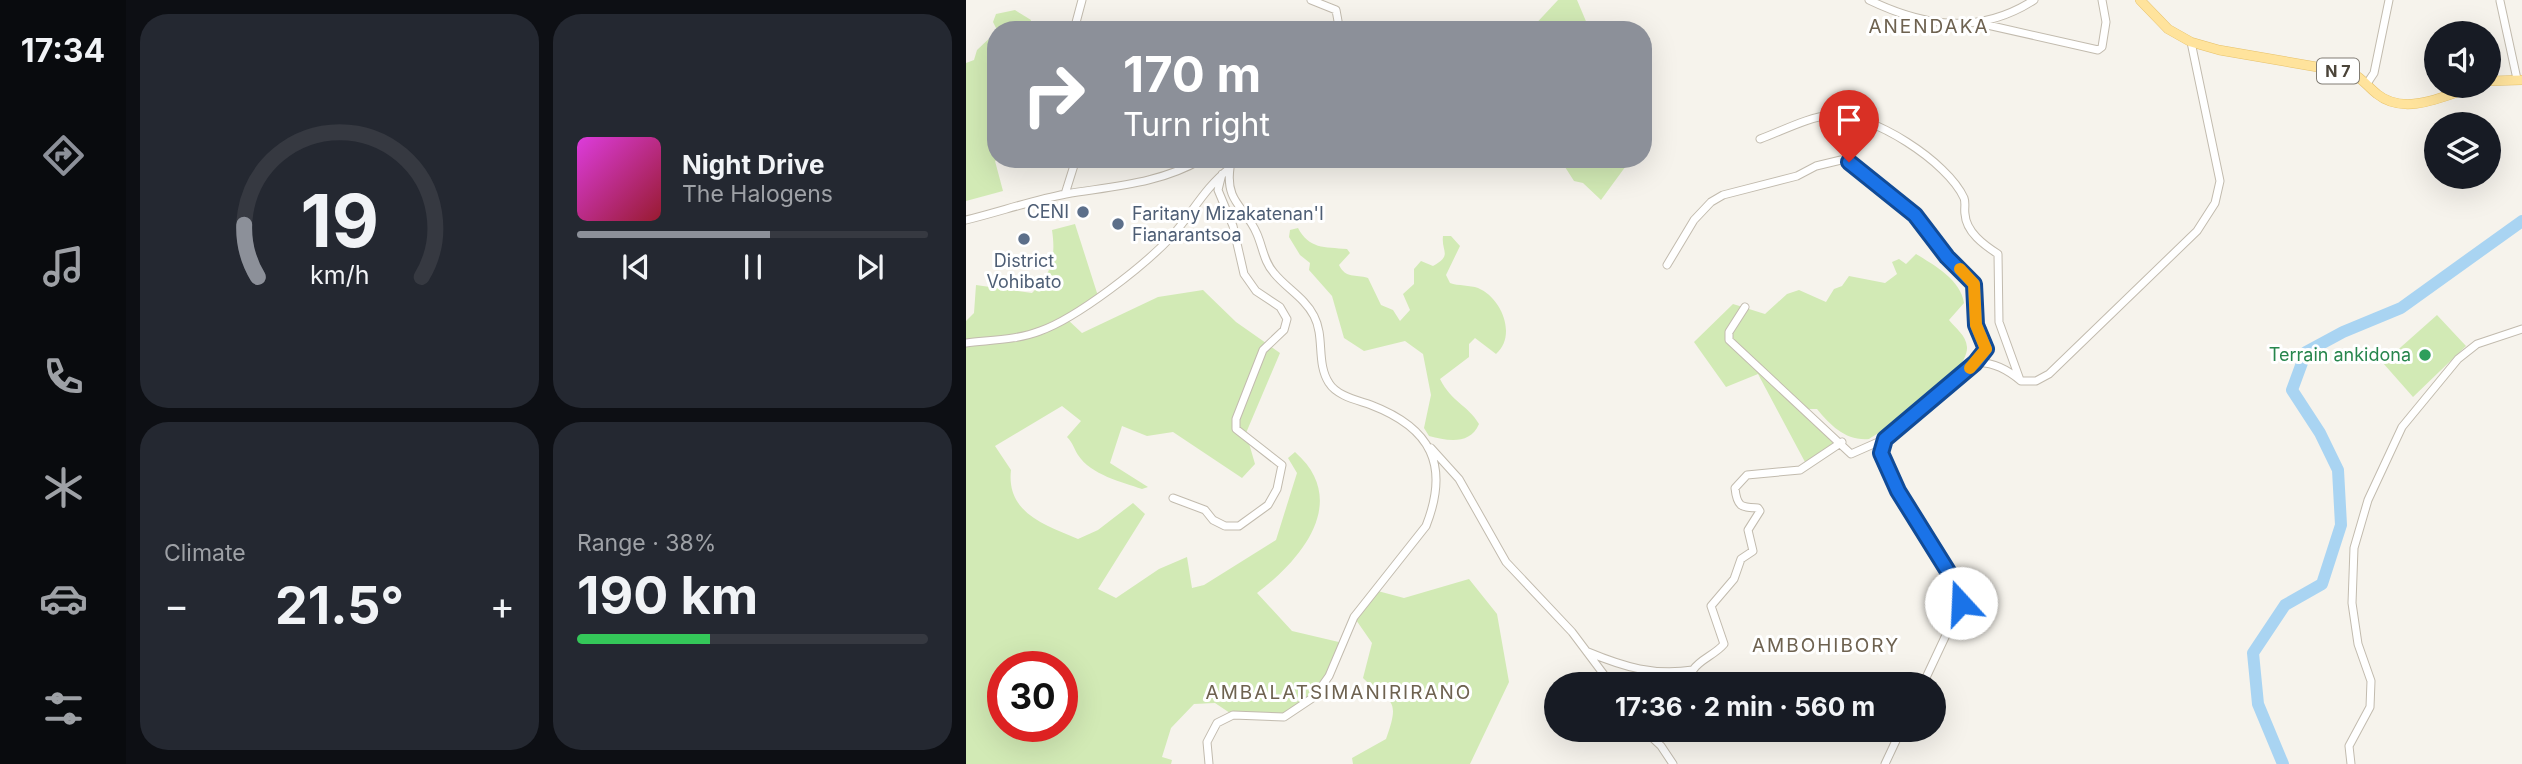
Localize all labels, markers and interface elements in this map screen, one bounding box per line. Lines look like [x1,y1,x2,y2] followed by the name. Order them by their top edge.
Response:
[1868,15,1990,38] district label: ANENDAKA
[2424,21,2501,189] map controls
[2424,21,2501,98] button: sound
[21,31,105,70] text: 17:34
[1123,45,1261,104] text: 170 m
[1008,49,1099,140] icon: right
[2317,58,2359,83] road number: N 7
[1819,90,1879,162] pin
[1830,101,1868,139] icon: arrive
[1123,105,1270,144] text: Turn right
[2424,112,2501,189] button: layers
[39,131,88,180] icon: directions
[682,149,824,180] text: Night Drive
[300,177,379,266] text: 19
[682,180,833,208] text: The Halogens
[1027,201,1069,222] place label: CENI
[1132,203,1324,245] place label: Faritany Mizakatenan'I Fianarantsoa
[1075,204,1091,220] marker: CENI
[1110,216,1126,232] marker: Faritany Mizakatenan'I Fianarantsoa
[1016,231,1032,247] marker: District Vohibato
[39,242,88,291] icon: music
[617,248,655,286] icon: previous
[734,248,772,286] icon: pause
[851,248,889,286] icon: next
[986,250,1062,292] place label: District Vohibato
[310,260,369,290] text: km/h
[2269,344,2411,365] place label: Terrain ankidona
[2417,347,2433,363] marker: Terrain ankidona
[39,352,88,401] icon: phone
[39,463,88,512] icon: climate
[577,529,716,557] text: Range · 38%
[164,539,246,567] text: Climate
[577,564,758,627] text: 190 km
[1924,566,1998,640] position arrow
[39,574,88,623] icon: car
[275,574,404,637] text: 21.5°
[164,582,189,628] text: −
[490,582,515,628] text: +
[1752,634,1900,657] district label: AMBOHIBORY
[987,651,1078,742] speed limit sign: 30
[1206,681,1472,704] district label: AMBALATSIMANIRIRANO
[39,684,88,733] icon: filters
[1615,691,1875,722] text: 17:36 · 2 min · 560 m

